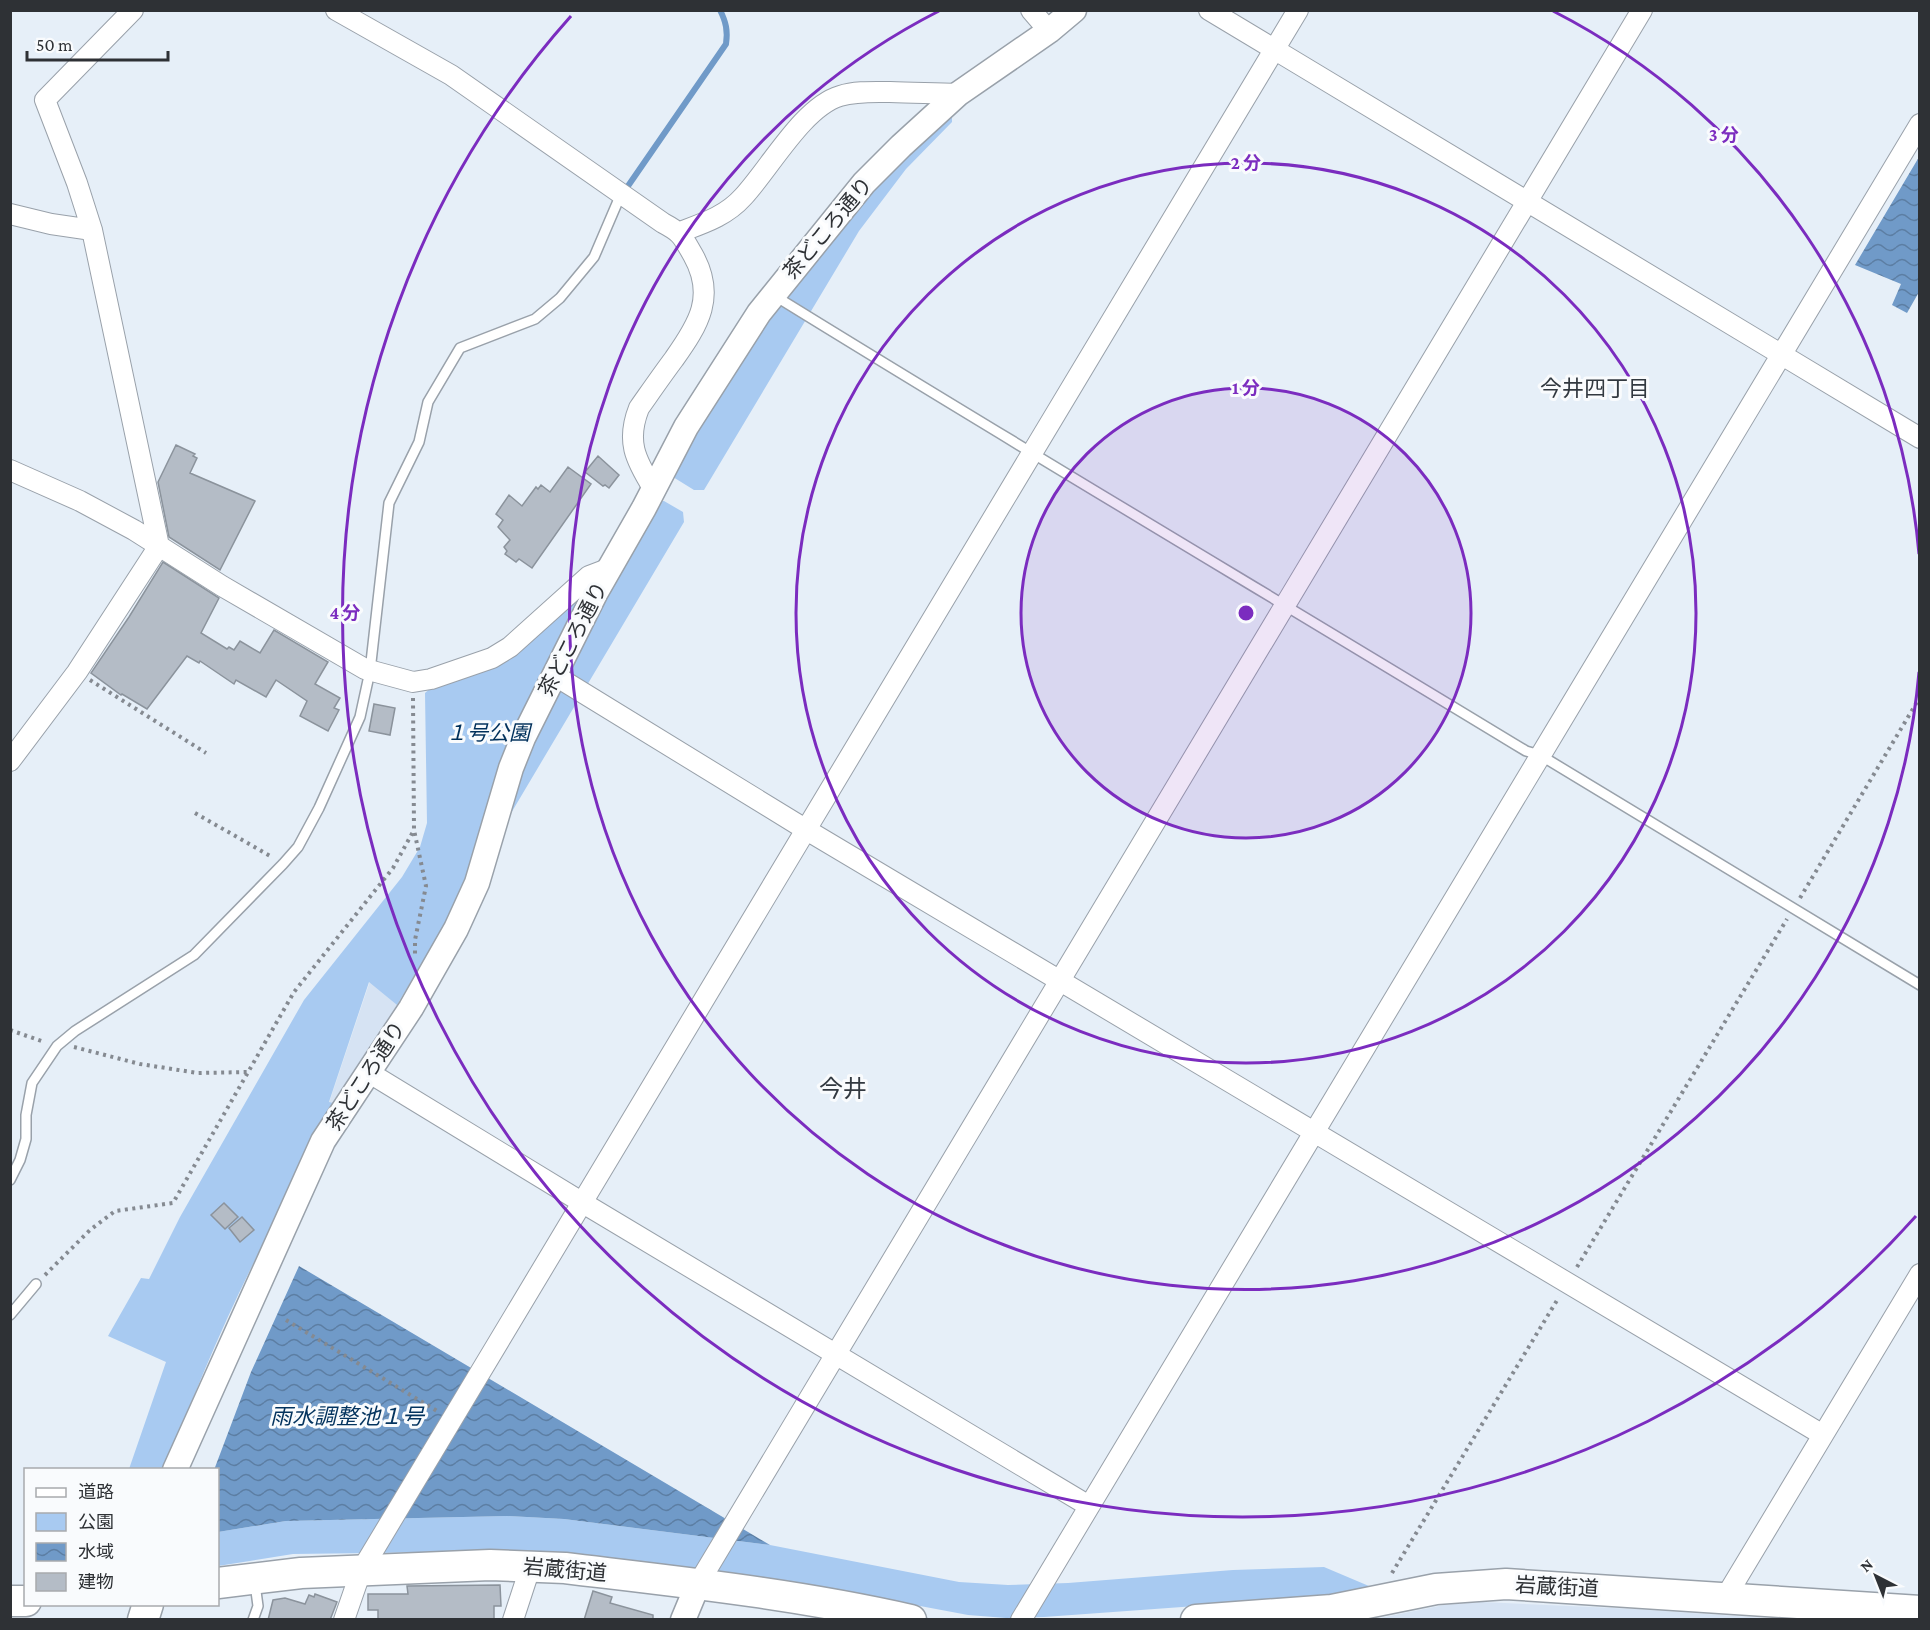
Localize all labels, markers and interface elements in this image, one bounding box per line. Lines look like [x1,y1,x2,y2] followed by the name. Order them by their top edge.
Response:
[27,24,168,62] scale bar
[36,35,73,55] text: 50 m
[1709,125,1739,145] text: 3 分
[1231,153,1261,173] text: 2 分
[779,172,877,284] street label: 茶どころ通り
[1540,376,1650,401] district label: 今井四丁目
[1232,378,1260,398] text: 1 分
[534,578,612,700] street label: 茶どころ通り
[329,603,361,623] text: 4 分
[1236,603,1256,623] centre of rings
[446,721,533,745] park label: １号公園
[322,1017,410,1135] street label: 茶どころ通り
[819,1075,867,1102] district label: 今井
[270,1404,426,1429] water label: 雨水調整池１号
[24,1468,219,1606] legend
[78,1482,114,1502] text: 道路
[78,1512,114,1532] text: 公園
[78,1542,114,1562] text: 水域
[1846,1546,1906,1606] north arrow
[522,1554,608,1586] street label: 岩蔵街道
[1857,1555,1876,1575] text: N
[78,1572,114,1592] text: 建物
[1514,1573,1600,1601] street label: 岩蔵街道

